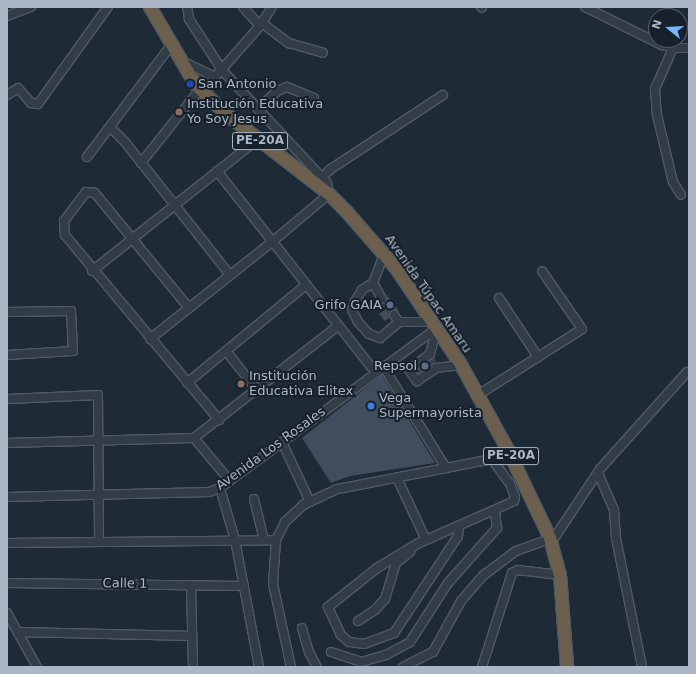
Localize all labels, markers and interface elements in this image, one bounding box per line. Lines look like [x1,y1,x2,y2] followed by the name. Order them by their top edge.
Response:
[648,8,688,48] north arrow
[649,18,665,31] text: N
[198,76,277,92] place label: San Antonio
[185,79,195,89] marker: San Antonio
[187,97,323,128] place label: Institución Educativa Yo Soy Jesus
[174,107,184,117] marker: Institución Educativa Yo Soy Jesus
[232,131,288,151] road number: PE-20A
[381,232,475,356] street label: Avenida Túpac Amaru
[315,297,382,313] place label: Grifo GAIA
[385,300,395,310] marker: Grifo GAIA
[374,358,417,374] place label: Repsol
[420,361,430,371] marker: Repsol
[249,369,353,400] place label: Institución Educativa Elitex
[236,379,246,389] marker: Institución Educativa Elitex
[379,391,482,422] place label: Vega Supermayorista
[366,401,376,411] marker: Vega Supermayorista
[213,404,329,494] street label: Avenida Los Rosales
[483,446,539,466] road number: PE-20A
[103,576,147,592] street label: Calle 1

